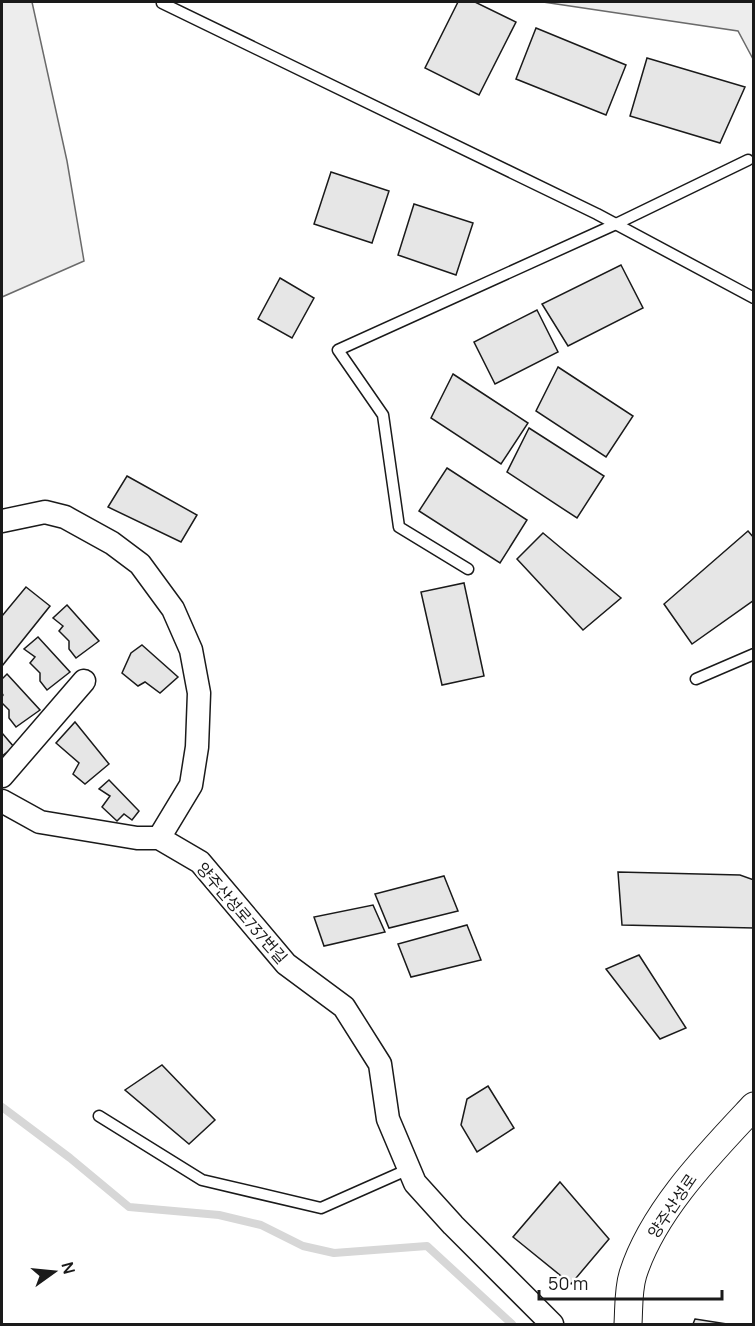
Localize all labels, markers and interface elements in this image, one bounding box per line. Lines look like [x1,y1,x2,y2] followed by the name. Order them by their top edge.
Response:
[192,857,292,969] street label: 양주산성로737번길
[642,1169,702,1243] street label: 양주산성로
[24,1242,84,1302] north arrow
[56,1260,81,1277] text: N
[539,1263,722,1301] scale bar
[548,1271,588,1295] text: 50 m

